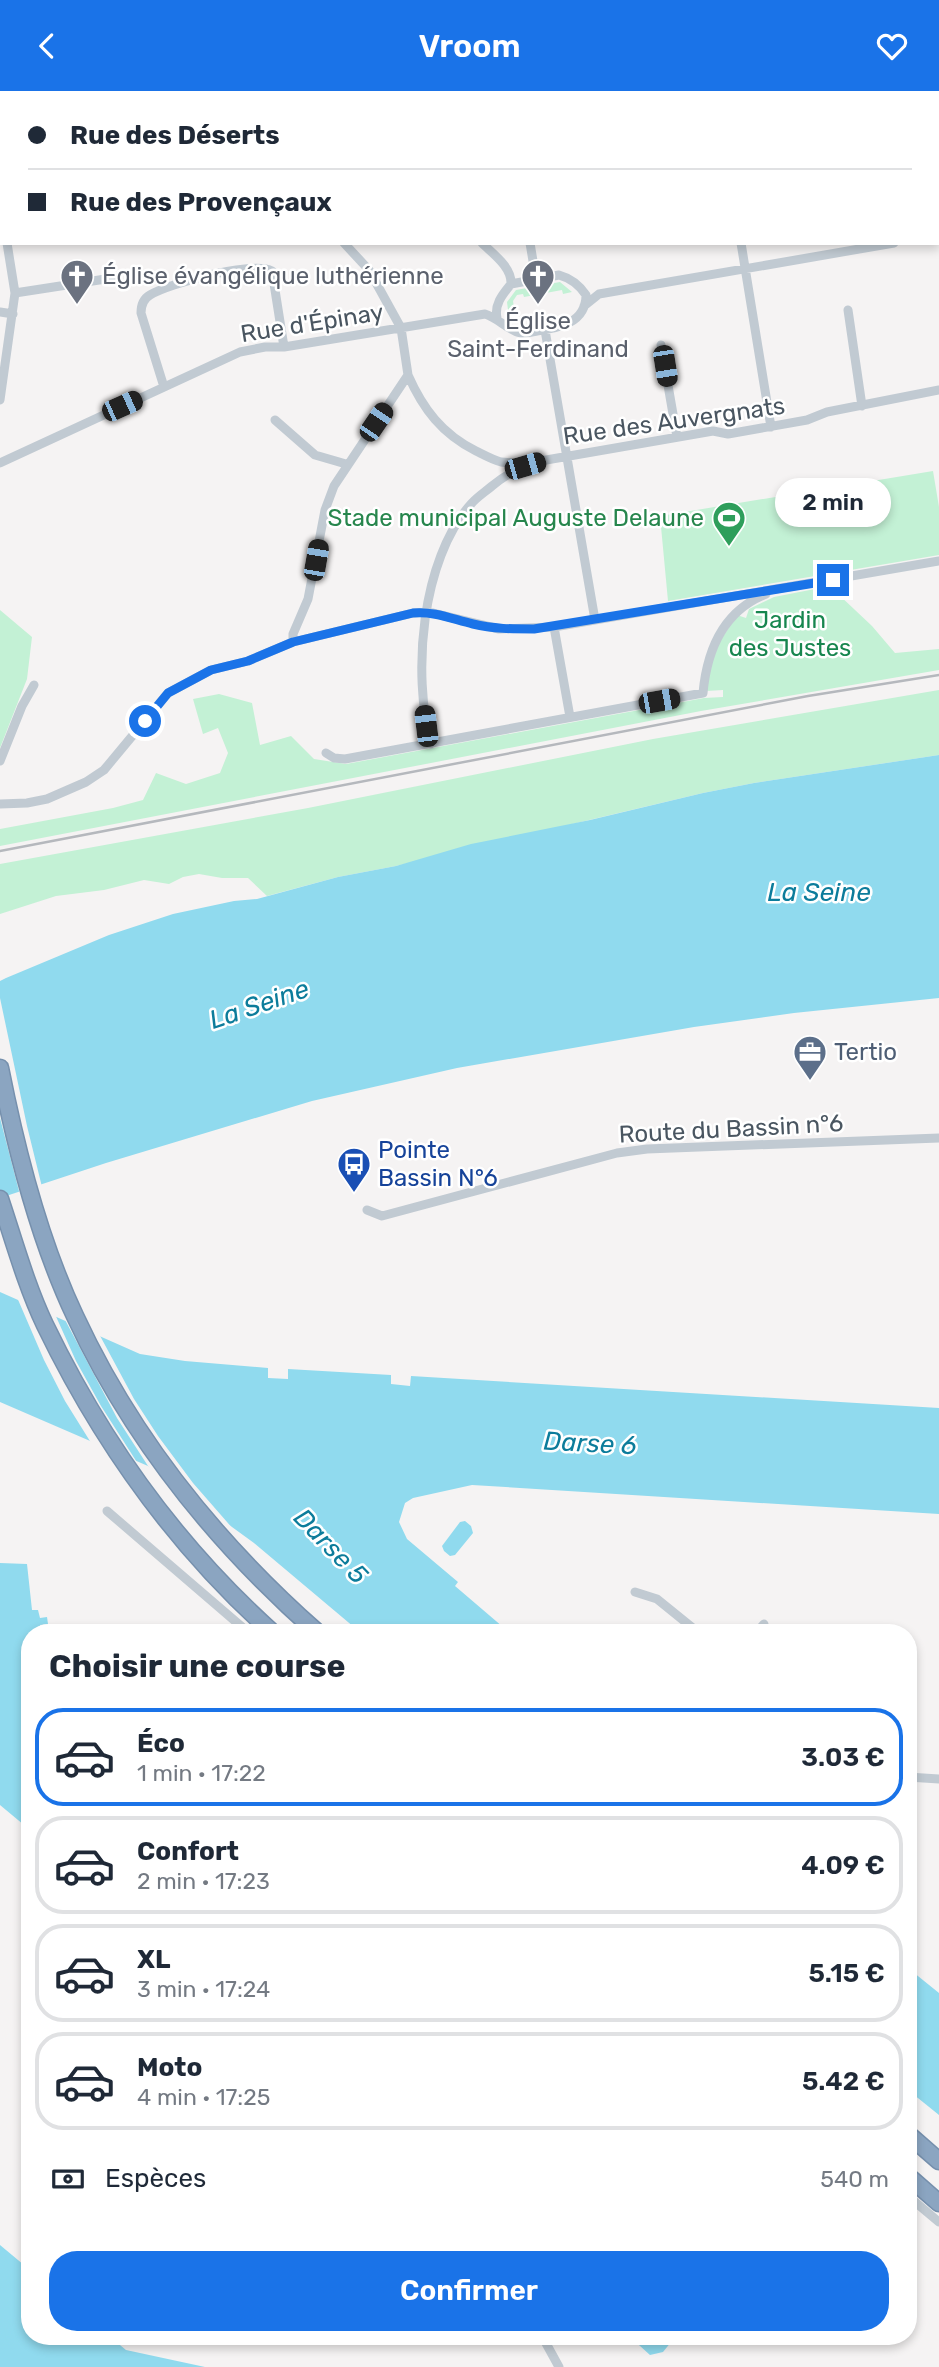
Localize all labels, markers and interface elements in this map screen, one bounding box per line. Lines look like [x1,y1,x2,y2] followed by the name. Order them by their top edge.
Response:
[28,27,66,65] icon: back
[419,27,520,65] text: Vroom
[873,27,911,65] icon: heart
[70,120,280,151] text: Rue des Déserts
[70,187,332,218] text: Rue des Provençaux
[58,257,96,306] church icon: Église évangélique luthérienne
[519,257,557,306] church icon: Église Saint-Ferdinand
[102,262,444,290] place label: Église évangélique luthérienne
[238,298,386,348] street label: Rue d'Épinay
[447,307,629,363] place label: Église Saint-Ferdinand
[652,344,679,388] car
[99,388,146,424] car
[561,392,787,450] street label: Rue des Auvergnats
[356,399,397,445] car
[502,450,549,482] car
[775,479,891,527] callout: 2 min
[802,488,864,516] text: 2 min
[710,499,748,548] sports icon: Stade municipal Auguste Delaune
[327,504,704,532] place label: Stade municipal Auguste Delaune
[303,537,330,583] car
[817,564,849,596] route end
[729,606,851,662] park label: Jardin des Justes
[637,687,682,715] car
[414,704,439,748] car
[129,705,161,737] route start
[767,877,871,908] water label: La Seine
[205,973,314,1036] water label: La Seine
[791,1033,829,1082] office icon: Tertio
[834,1038,897,1066] place label: Tertio
[618,1109,844,1149] street label: Route du Bassin n°6
[378,1136,498,1192] place label: Pointe Bassin N°6
[335,1145,373,1194] bus stop icon: Pointe Bassin N°6
[543,1426,637,1461] water label: Darse 6
[287,1502,374,1591] water label: Darse 5
[49,1647,346,1685] text: Choisir une course
[53,1726,116,1789] icon: car
[137,1728,185,1759] text: Éco
[801,1742,885,1773] text: 3.03 €
[137,1759,266,1787] text: 1 min · 17:22
[53,1834,116,1897] icon: car
[137,1836,239,1867] text: Confort
[801,1850,885,1881] text: 4.09 €
[137,1867,270,1895] text: 2 min · 17:23
[53,1942,116,2005] icon: car
[137,1944,170,1975] text: XL
[808,1958,885,1989] text: 5.15 €
[137,1975,270,2003] text: 3 min · 17:24
[53,2050,116,2113] icon: car
[137,2052,202,2083] text: Moto
[802,2066,885,2097] text: 5.42 €
[137,2083,270,2111] text: 4 min · 17:25
[49,2160,87,2198] icon: cash
[105,2163,206,2194] text: Espèces
[820,2165,889,2193] text: 540 m
[49,2251,889,2331] button: Confirmer

